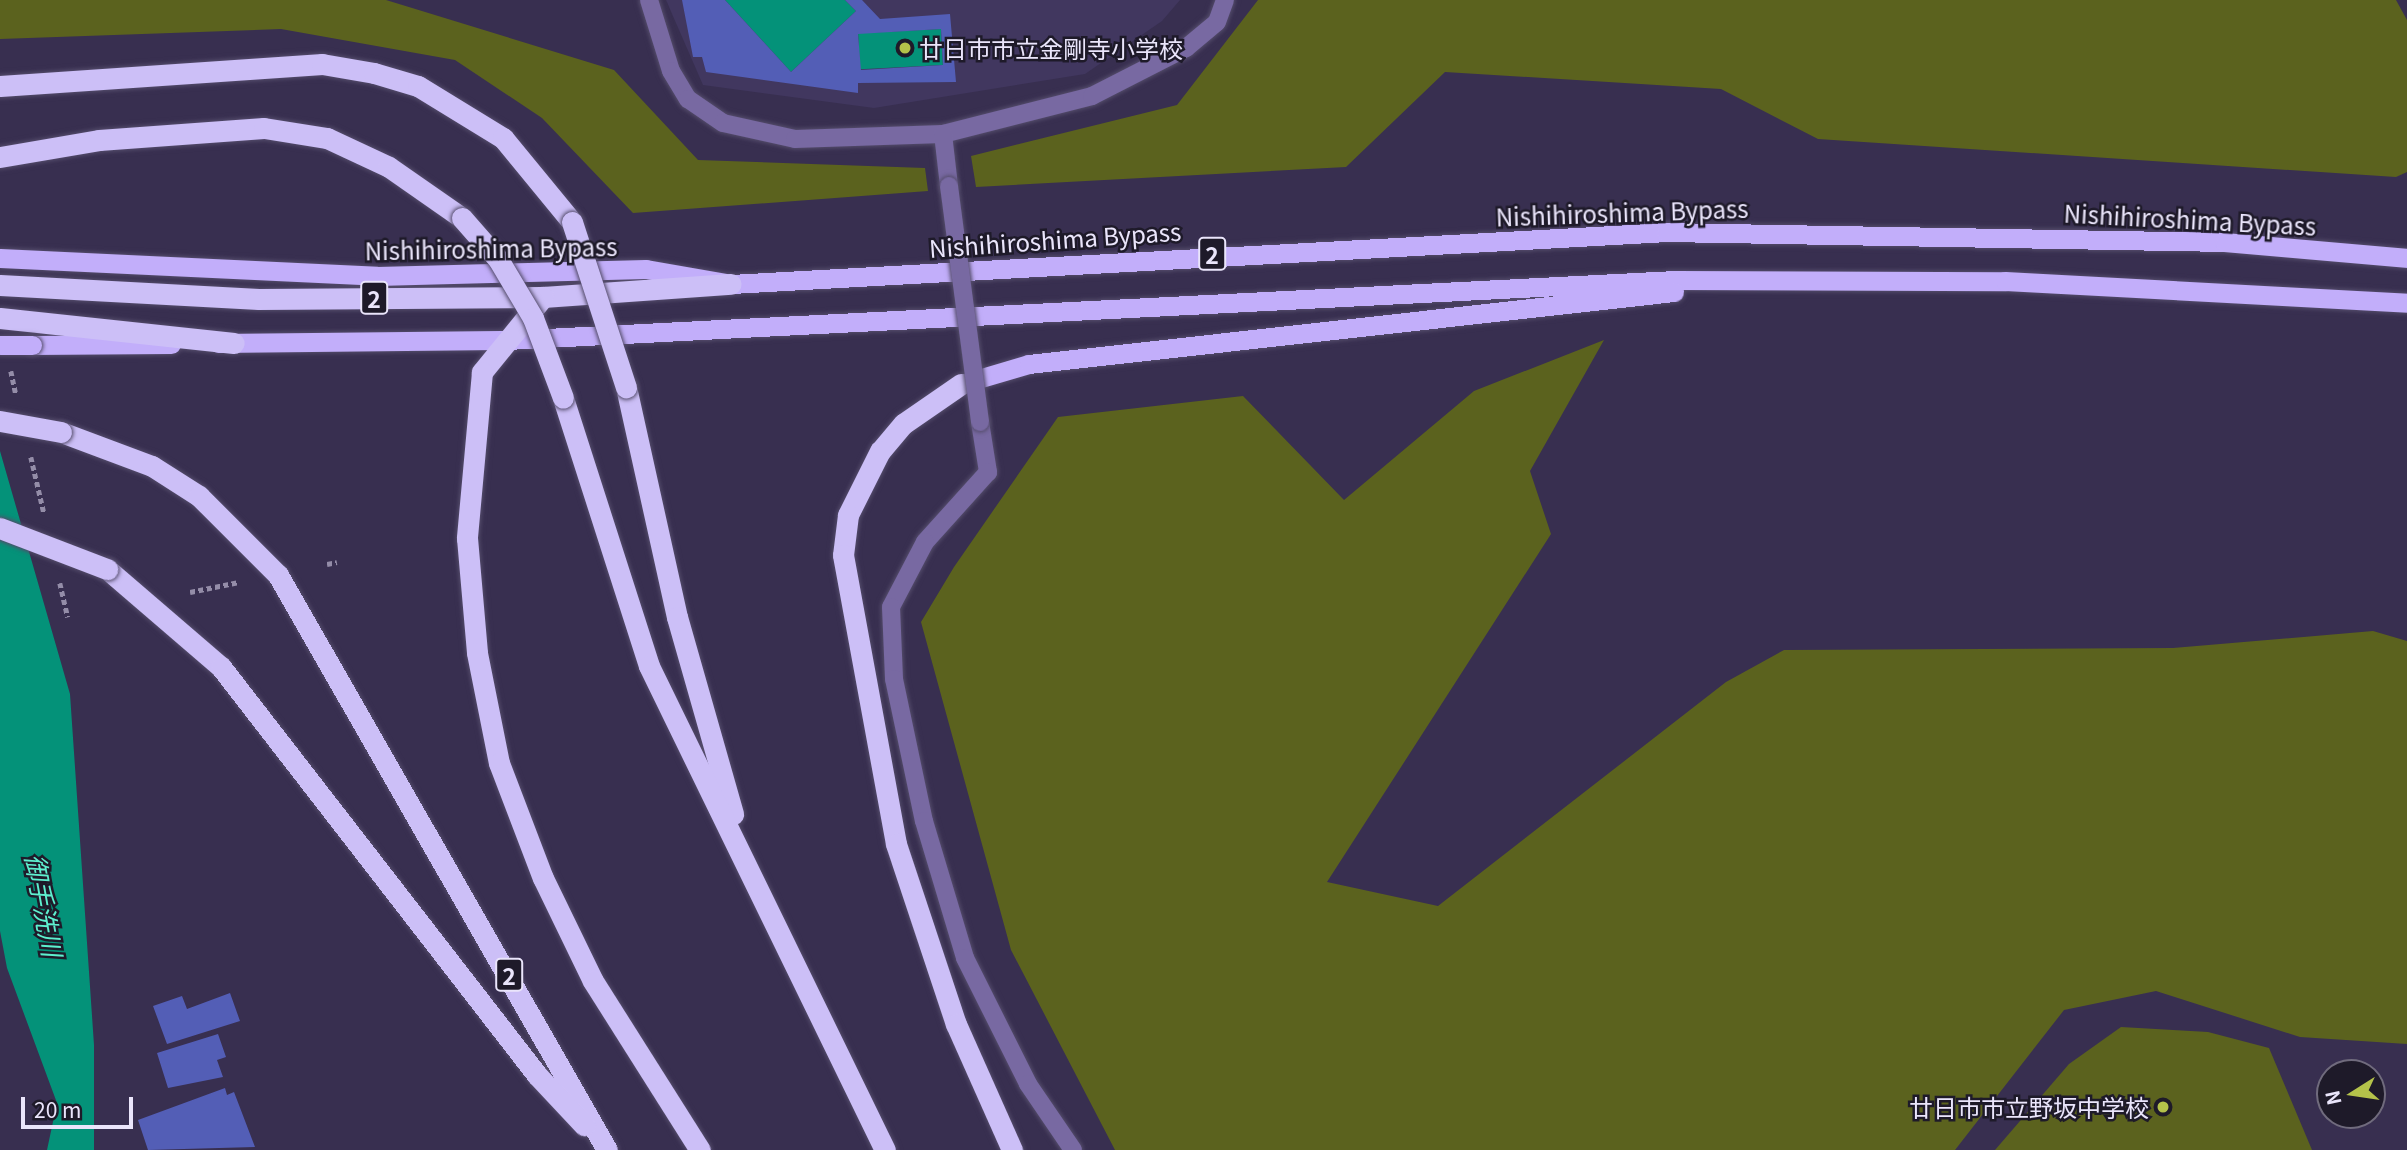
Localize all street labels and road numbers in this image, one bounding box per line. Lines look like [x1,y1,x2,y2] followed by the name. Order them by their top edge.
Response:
[1495,193,1749,231] street label: Nishihiroshima Bypass
[2063,198,2317,240] street label: Nishihiroshima Bypass
[928,216,1182,262] street label: Nishihiroshima Bypass
[364,231,618,265] street label: Nishihiroshima Bypass
[1198,234,1226,274] road number: 2
[360,278,388,318] road number: 2
[495,956,523,994] road number: 2

